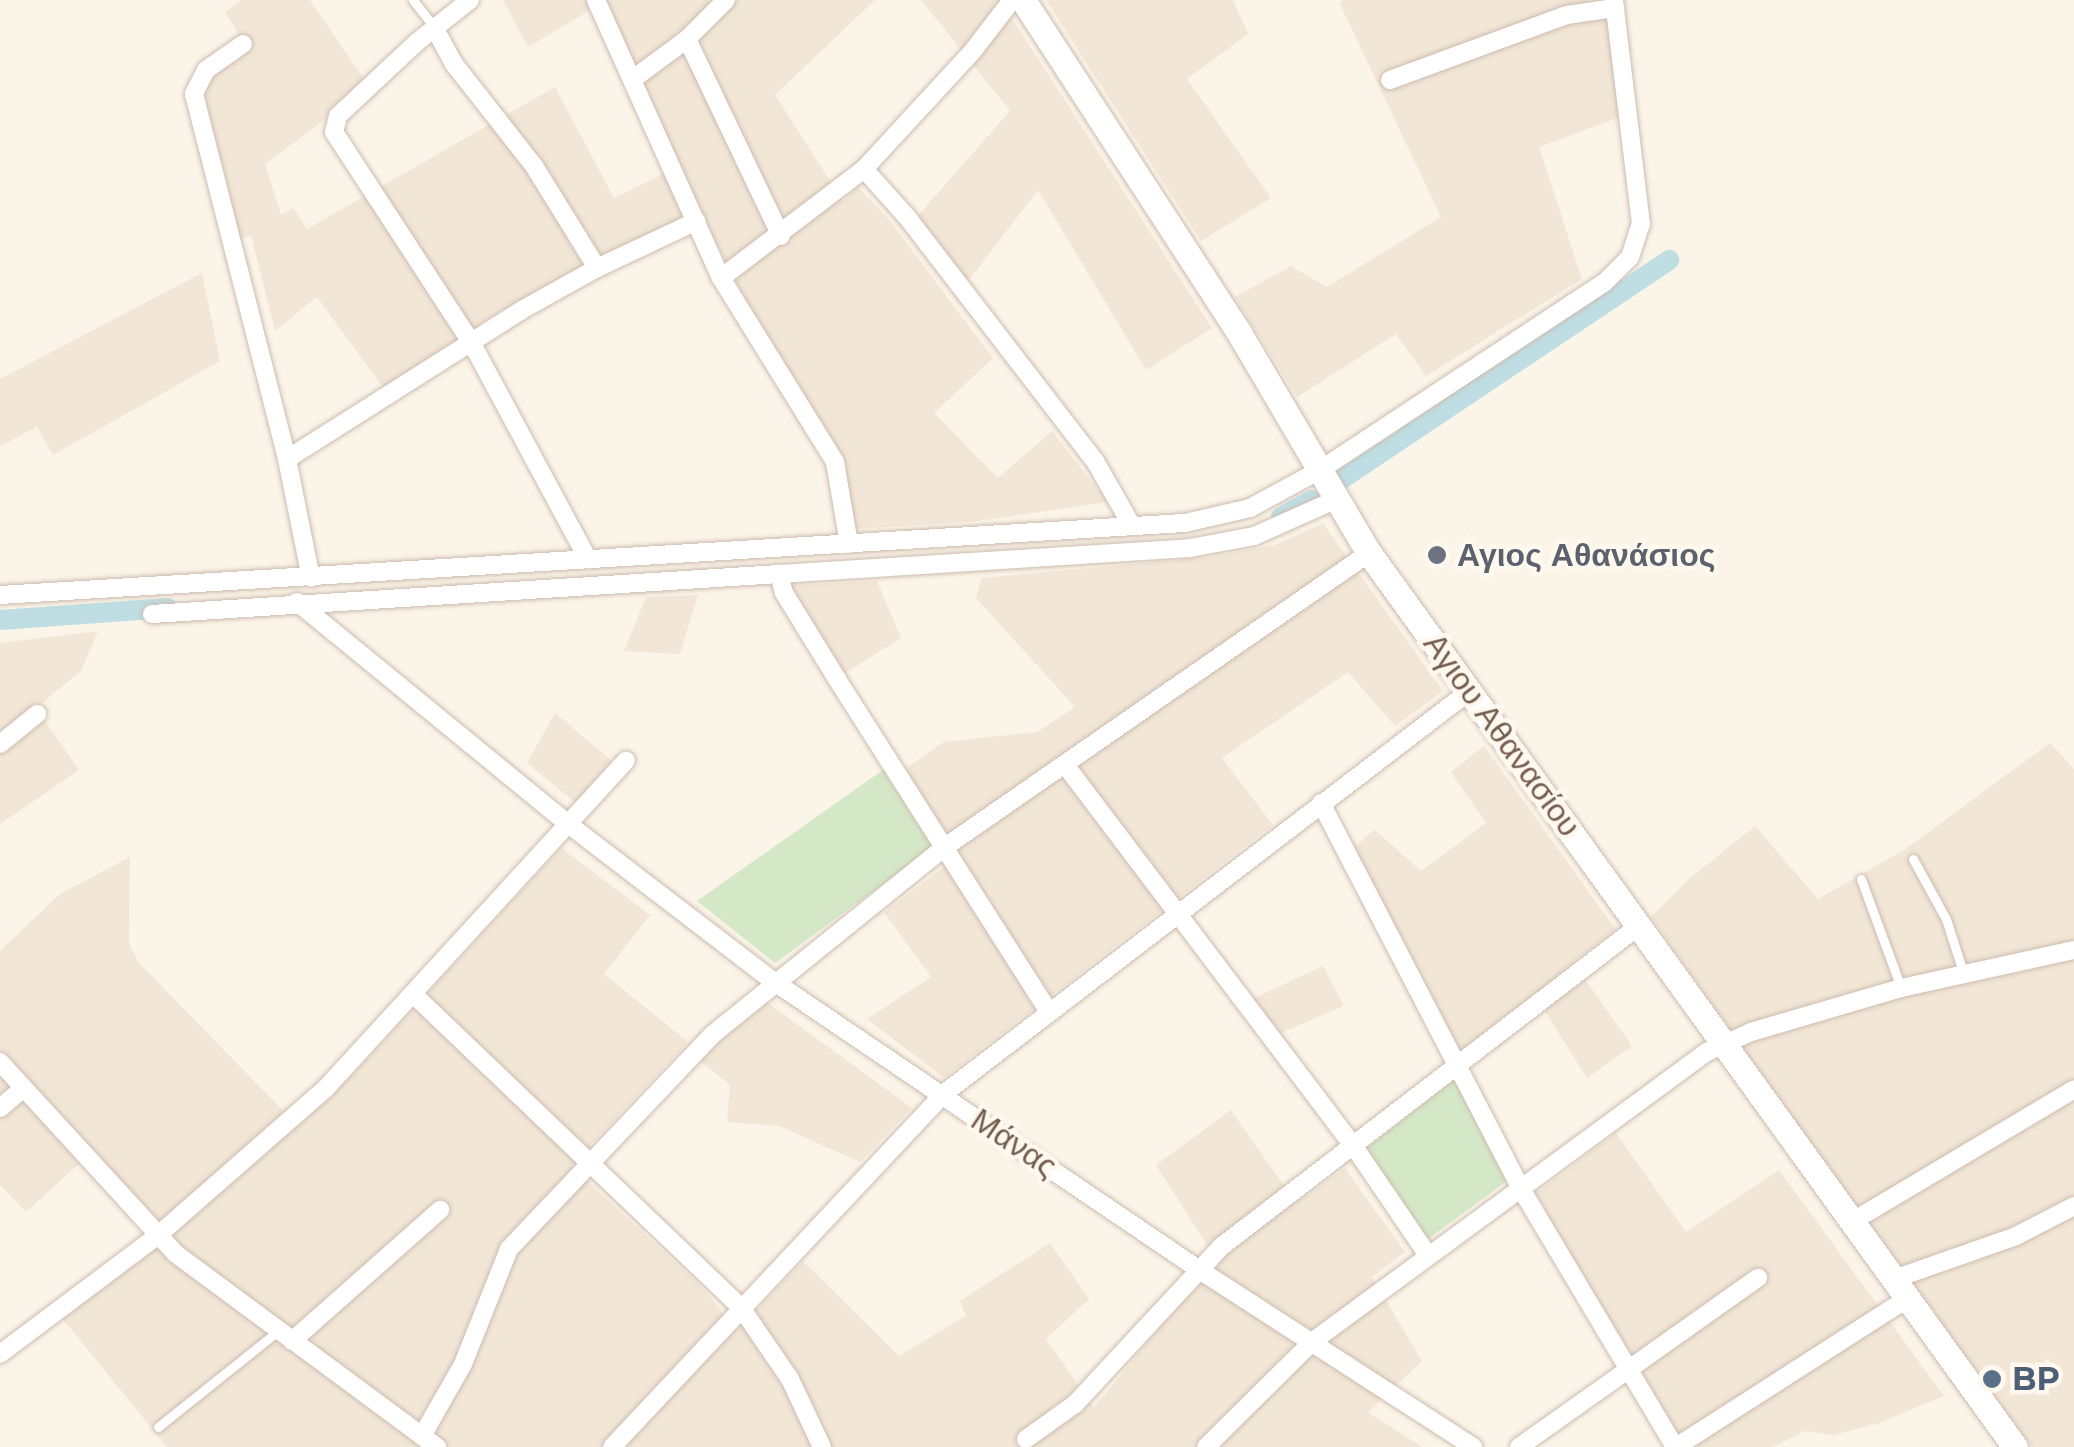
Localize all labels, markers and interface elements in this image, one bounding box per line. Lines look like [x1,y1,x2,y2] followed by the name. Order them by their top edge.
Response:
[1457,536,1715,574] place label: Αγιος Αθανάσιος
[1426,544,1448,566] marker: Αγιος Αθανάσιος
[1415,626,1589,844] street label: Αγιου Αθανασίου
[964,1100,1064,1186] street label: Μάνας
[2012,1360,2060,1398] place label: BP
[1981,1368,2003,1390] marker: BP

